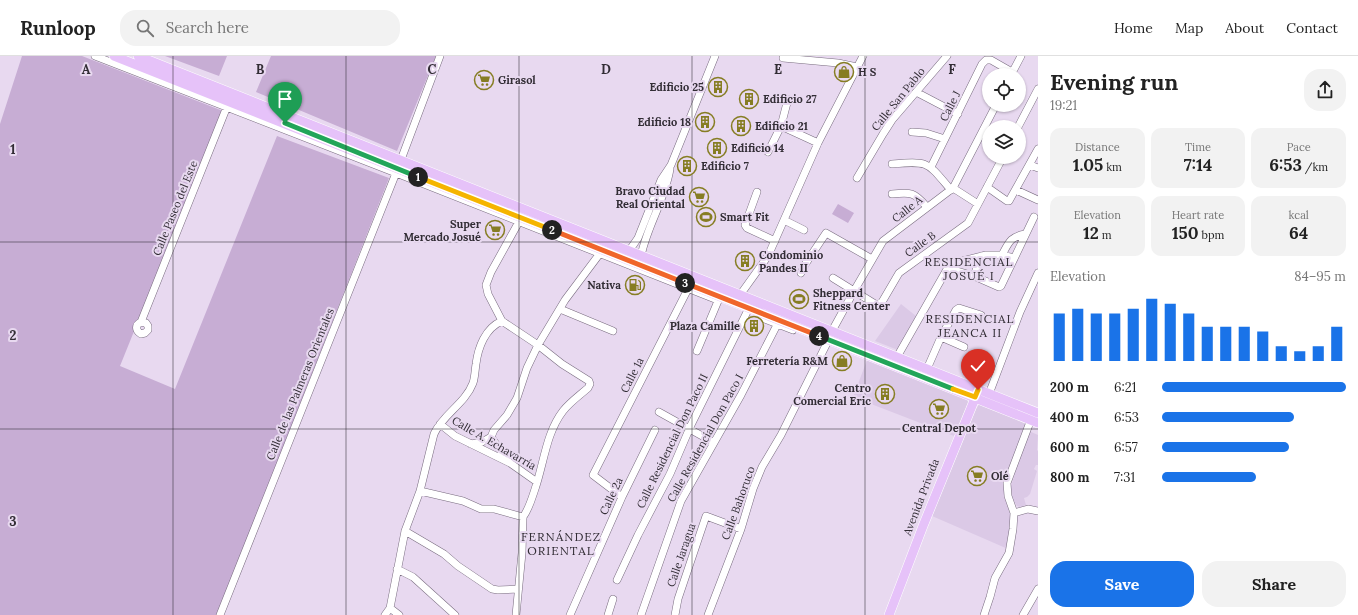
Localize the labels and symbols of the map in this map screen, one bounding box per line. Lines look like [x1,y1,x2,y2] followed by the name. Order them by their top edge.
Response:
[82,61,91,78] text: A
[256,61,265,78] text: B
[428,61,437,78] text: C
[601,61,611,78] text: D
[774,61,782,78] text: E
[833,61,855,83] shop icon: H S
[948,61,956,78] text: F
[868,64,928,134] street label: Calle San Pablo
[858,65,877,79] place label: H S
[473,69,495,91] supermarket icon: Girasol
[498,73,536,87] place label: Girasol
[707,76,729,98] building icon: Edificio 25
[649,80,704,94] place label: Edificio 25
[268,82,302,123] pin
[738,88,760,110] building icon: Edificio 27
[936,88,964,124] street label: Calle J
[763,92,817,106] place label: Edificio 27
[694,111,716,133] building icon: Edificio 18
[638,115,691,129] place label: Edificio 18
[730,115,752,137] building icon: Edificio 21
[755,119,809,133] place label: Edificio 21
[706,137,728,159] building icon: Edificio 14
[10,141,16,158] text: 1
[731,141,784,155] place label: Edificio 14
[676,155,698,177] building icon: Edificio 7
[150,158,200,258] street label: Calle Paseo del Este
[701,159,749,173] place label: Edificio 7
[408,167,428,187] pin: 1
[615,184,686,211] place label: Bravo Ciudad Real Oriental
[688,186,710,208] supermarket icon: Bravo Ciudad Real Oriental
[889,192,926,225] street label: Calle A
[695,206,717,228] sports icon: Smart Fit
[720,210,770,224] place label: Smart Fit
[403,217,482,244] place label: Super Mercado Josué
[484,219,506,241] supermarket icon: Super Mercado Josué
[542,220,562,240] pin: 2
[902,228,938,260] street label: Calle B
[759,248,823,275] place label: Condominio Pandes II
[734,250,756,272] building icon: Condominio Pandes II
[924,254,1014,283] district label: RESIDENCIAL JOSUÉ I
[675,273,695,293] pin: 3
[624,274,646,296] fuel station icon: Nativa
[587,278,621,292] place label: Nativa
[813,286,891,313] place label: Sheppard Fitness Center
[788,288,810,310] sports icon: Sheppard Fitness Center
[263,306,337,462] street label: Calle de las Palmeras Orientales
[925,311,1015,340] district label: RESIDENCIAL JEANCA II
[743,315,765,337] building icon: Plaza Camille
[670,319,740,333] place label: Plaza Camille
[809,326,829,346] pin: 4
[10,327,17,344] text: 2
[961,349,995,390] pin
[831,350,853,372] shop icon: Ferretería R&M
[746,354,828,368] place label: Ferretería R&M
[617,355,647,395] street label: Calle 1a
[633,371,711,511] street label: Calle Residencial Don Paco II
[664,371,746,504] street label: Calle Residencial Don Paco I
[793,381,871,408] place label: Centro Comercial Eric
[874,383,896,405] building icon: Centro Comercial Eric
[928,398,950,420] supermarket icon: Central Depot
[449,413,539,473] street label: Calle A. Echavarría
[902,421,976,435] place label: Central Depot
[900,456,942,538] street label: Avenida Privada
[718,464,758,542] street label: Calle Bahoruco
[966,465,988,487] supermarket icon: Olé
[991,469,1009,483] place label: Olé
[596,475,626,517] street label: Calle 2a
[9,513,17,530] text: 3
[664,521,699,589] street label: Calle Jaragua
[521,529,601,558] district label: FERNÁNDEZ ORIENTAL

